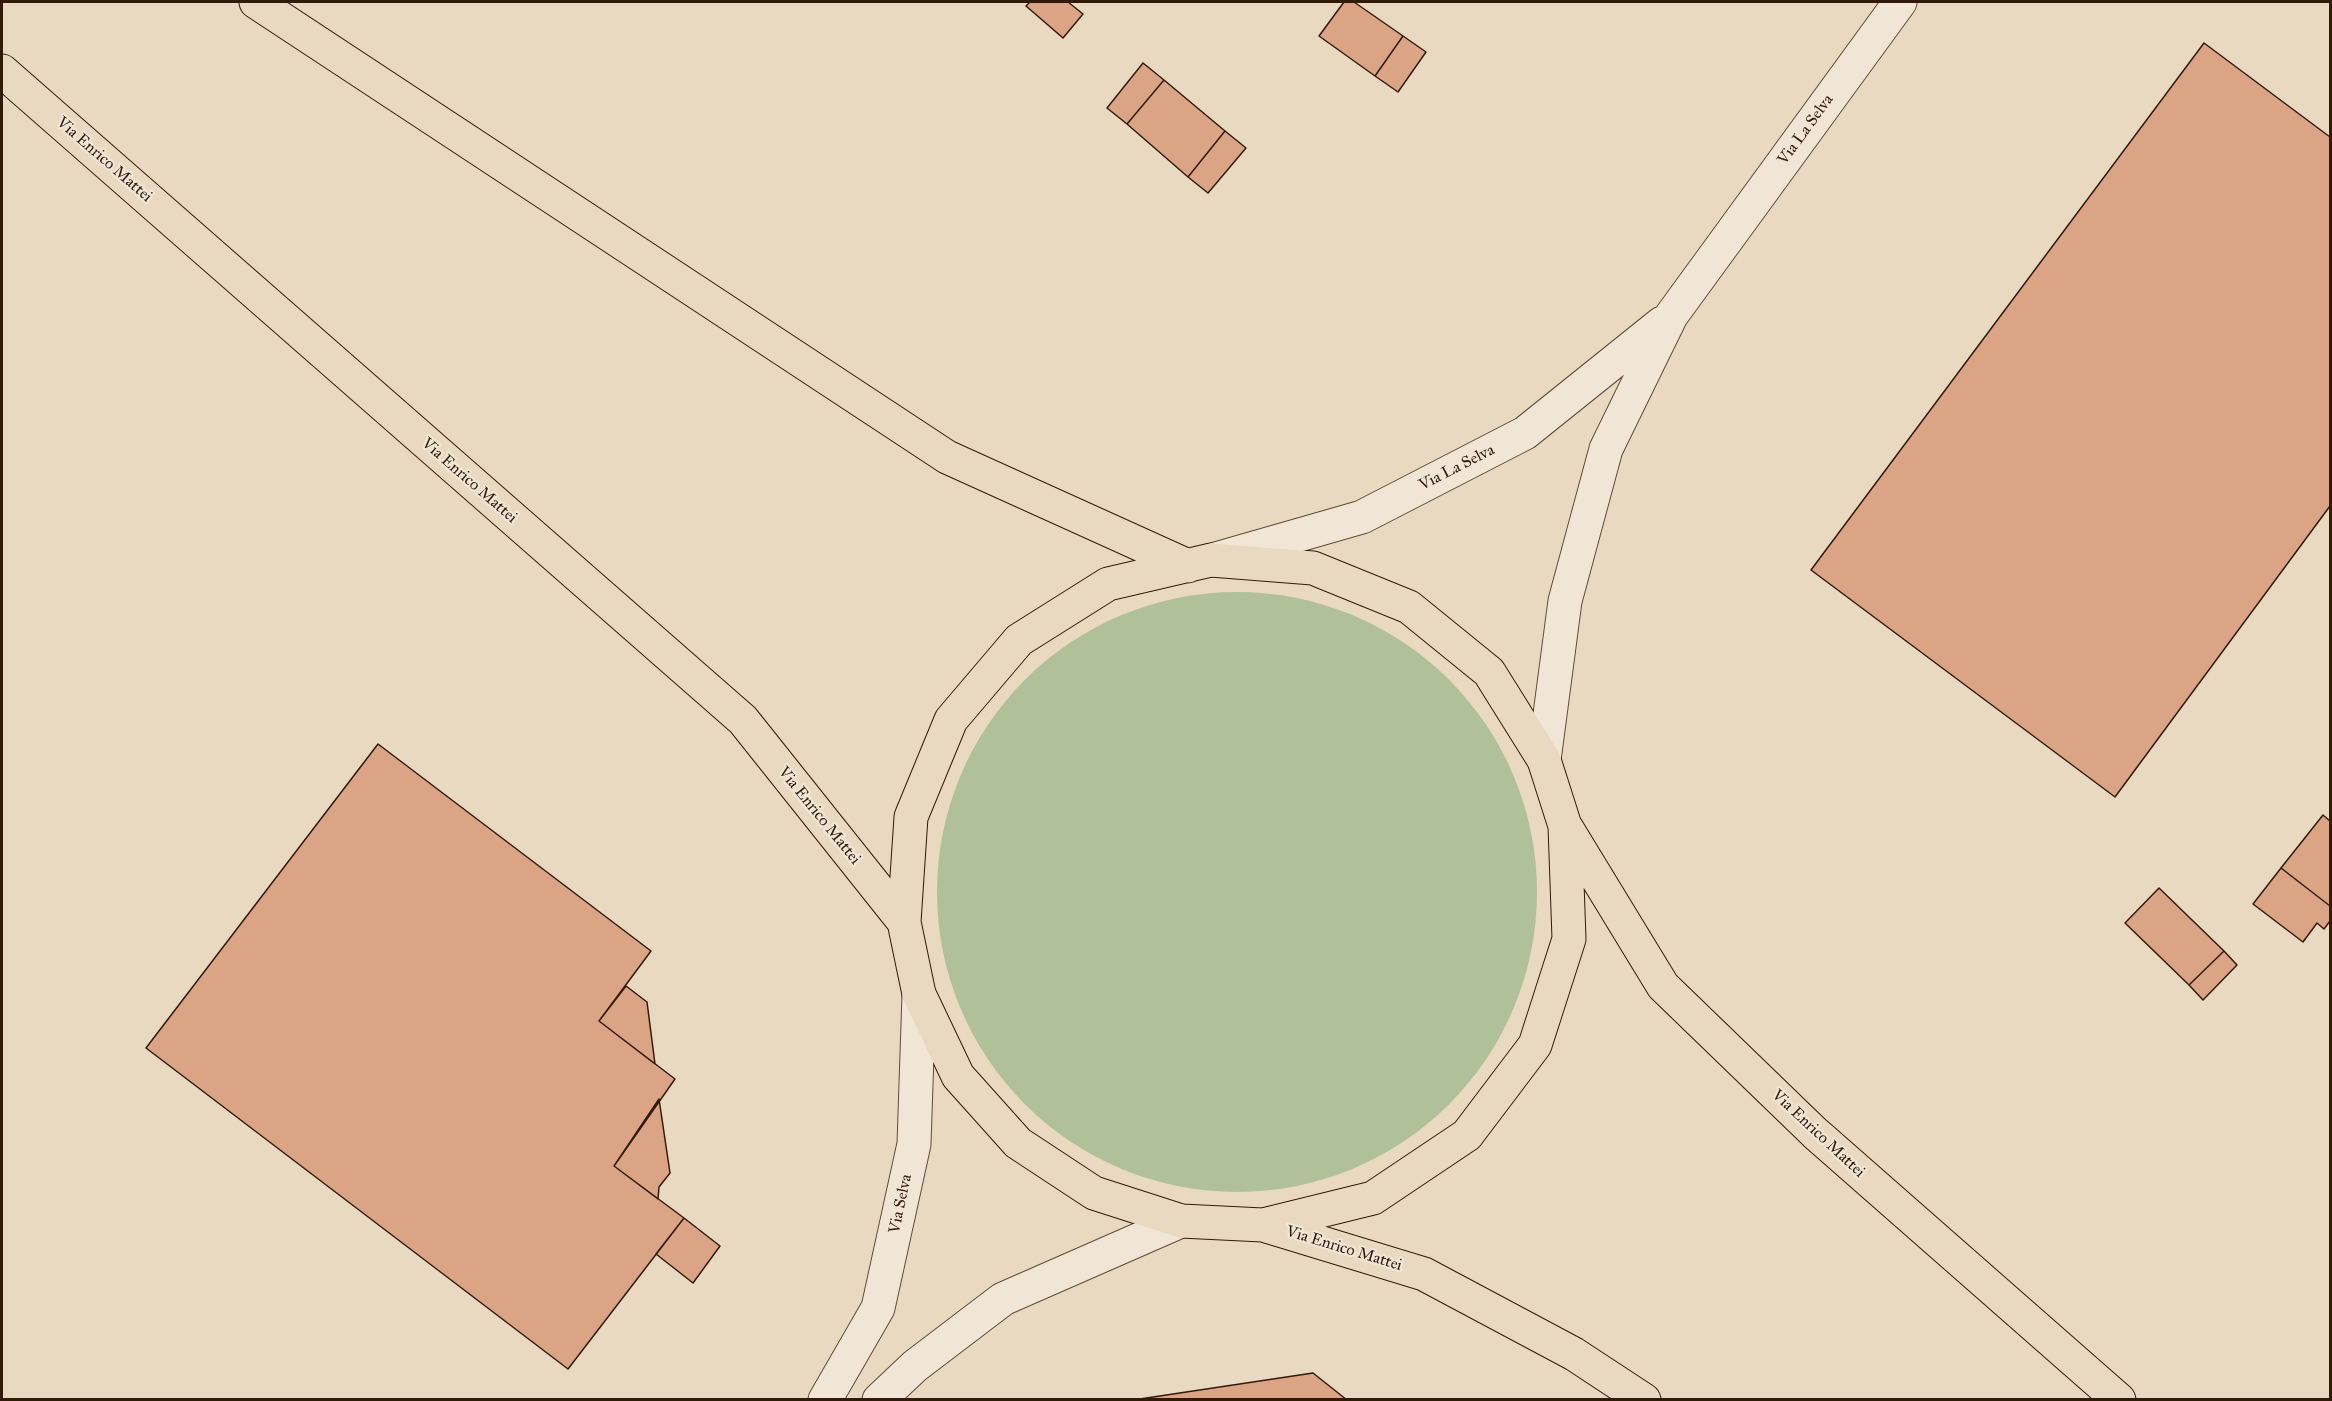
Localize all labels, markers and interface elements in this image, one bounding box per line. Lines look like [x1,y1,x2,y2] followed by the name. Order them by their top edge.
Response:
[1774,91,1838,169] street label: Via La Selva
[52,113,156,207] street label: Via Enrico Mattei
[417,434,521,528] street label: Via Enrico Mattei
[1416,441,1498,495] street label: Via La Selva
[774,763,864,869] street label: Via Enrico Mattei
[1768,1086,1868,1182] street label: Via Enrico Mattei
[885,1173,917,1235] street label: Via Selva
[1284,1222,1404,1276] street label: Via Enrico Mattei

